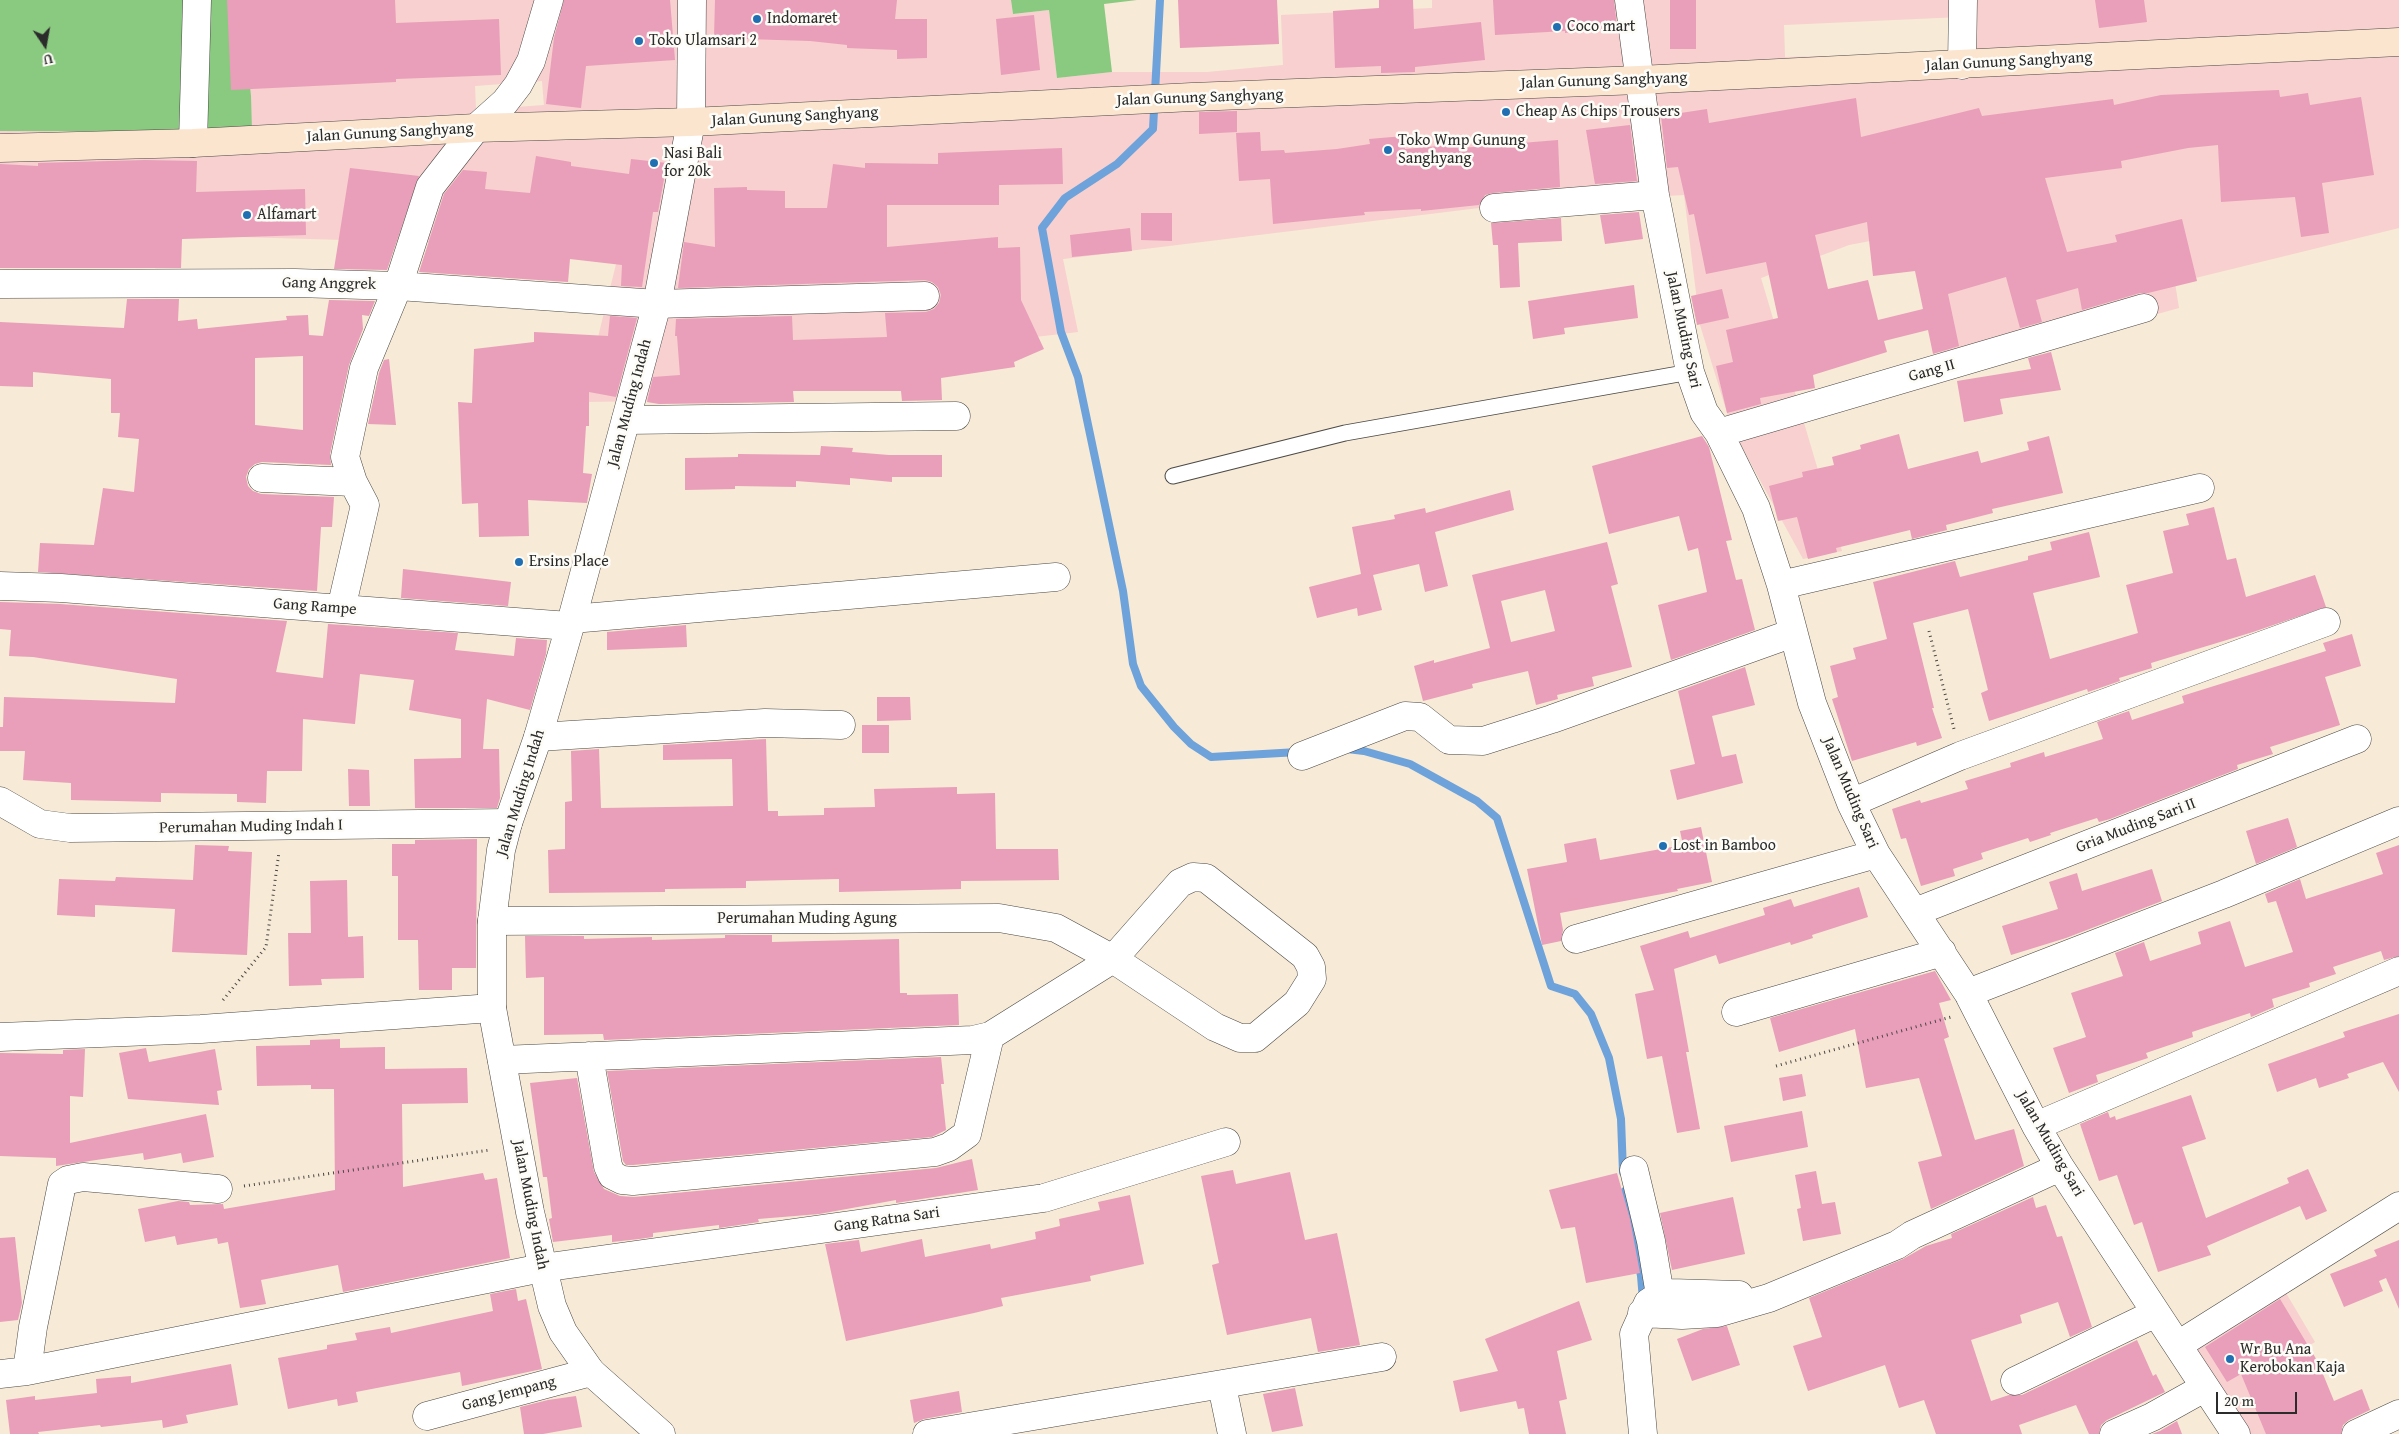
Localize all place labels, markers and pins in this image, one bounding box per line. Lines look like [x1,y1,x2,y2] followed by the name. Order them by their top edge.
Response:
[767,9,838,29] place label: Indomaret
[751,13,763,25] marker: Indomaret
[1567,17,1636,37] place label: Coco mart
[1551,21,1563,33] marker: Coco mart
[649,31,757,51] place label: Toko Ulamsari 2
[633,35,645,47] marker: Toko Ulamsari 2
[1516,102,1680,122] place label: Cheap As Chips Trousers
[1500,106,1512,118] marker: Cheap As Chips Trousers
[1398,131,1526,169] place label: Toko Wmp Gunung Sanghyang
[664,144,722,182] place label: Nasi Bali for 20k
[1382,144,1394,156] marker: Toko Wmp Gunung Sanghyang
[648,157,660,169] marker: Nasi Bali for 20k
[257,205,317,225] place label: Alfamart
[241,209,253,221] marker: Alfamart
[529,552,609,572] place label: Ersins Place
[513,556,525,568] marker: Ersins Place
[1673,836,1776,856] place label: Lost in Bamboo
[1657,840,1669,852] marker: Lost in Bamboo
[2240,1340,2345,1378] place label: Wr Bu Ana Kerobokan Kaja
[2224,1353,2236,1365] marker: Wr Bu Ana Kerobokan Kaja

